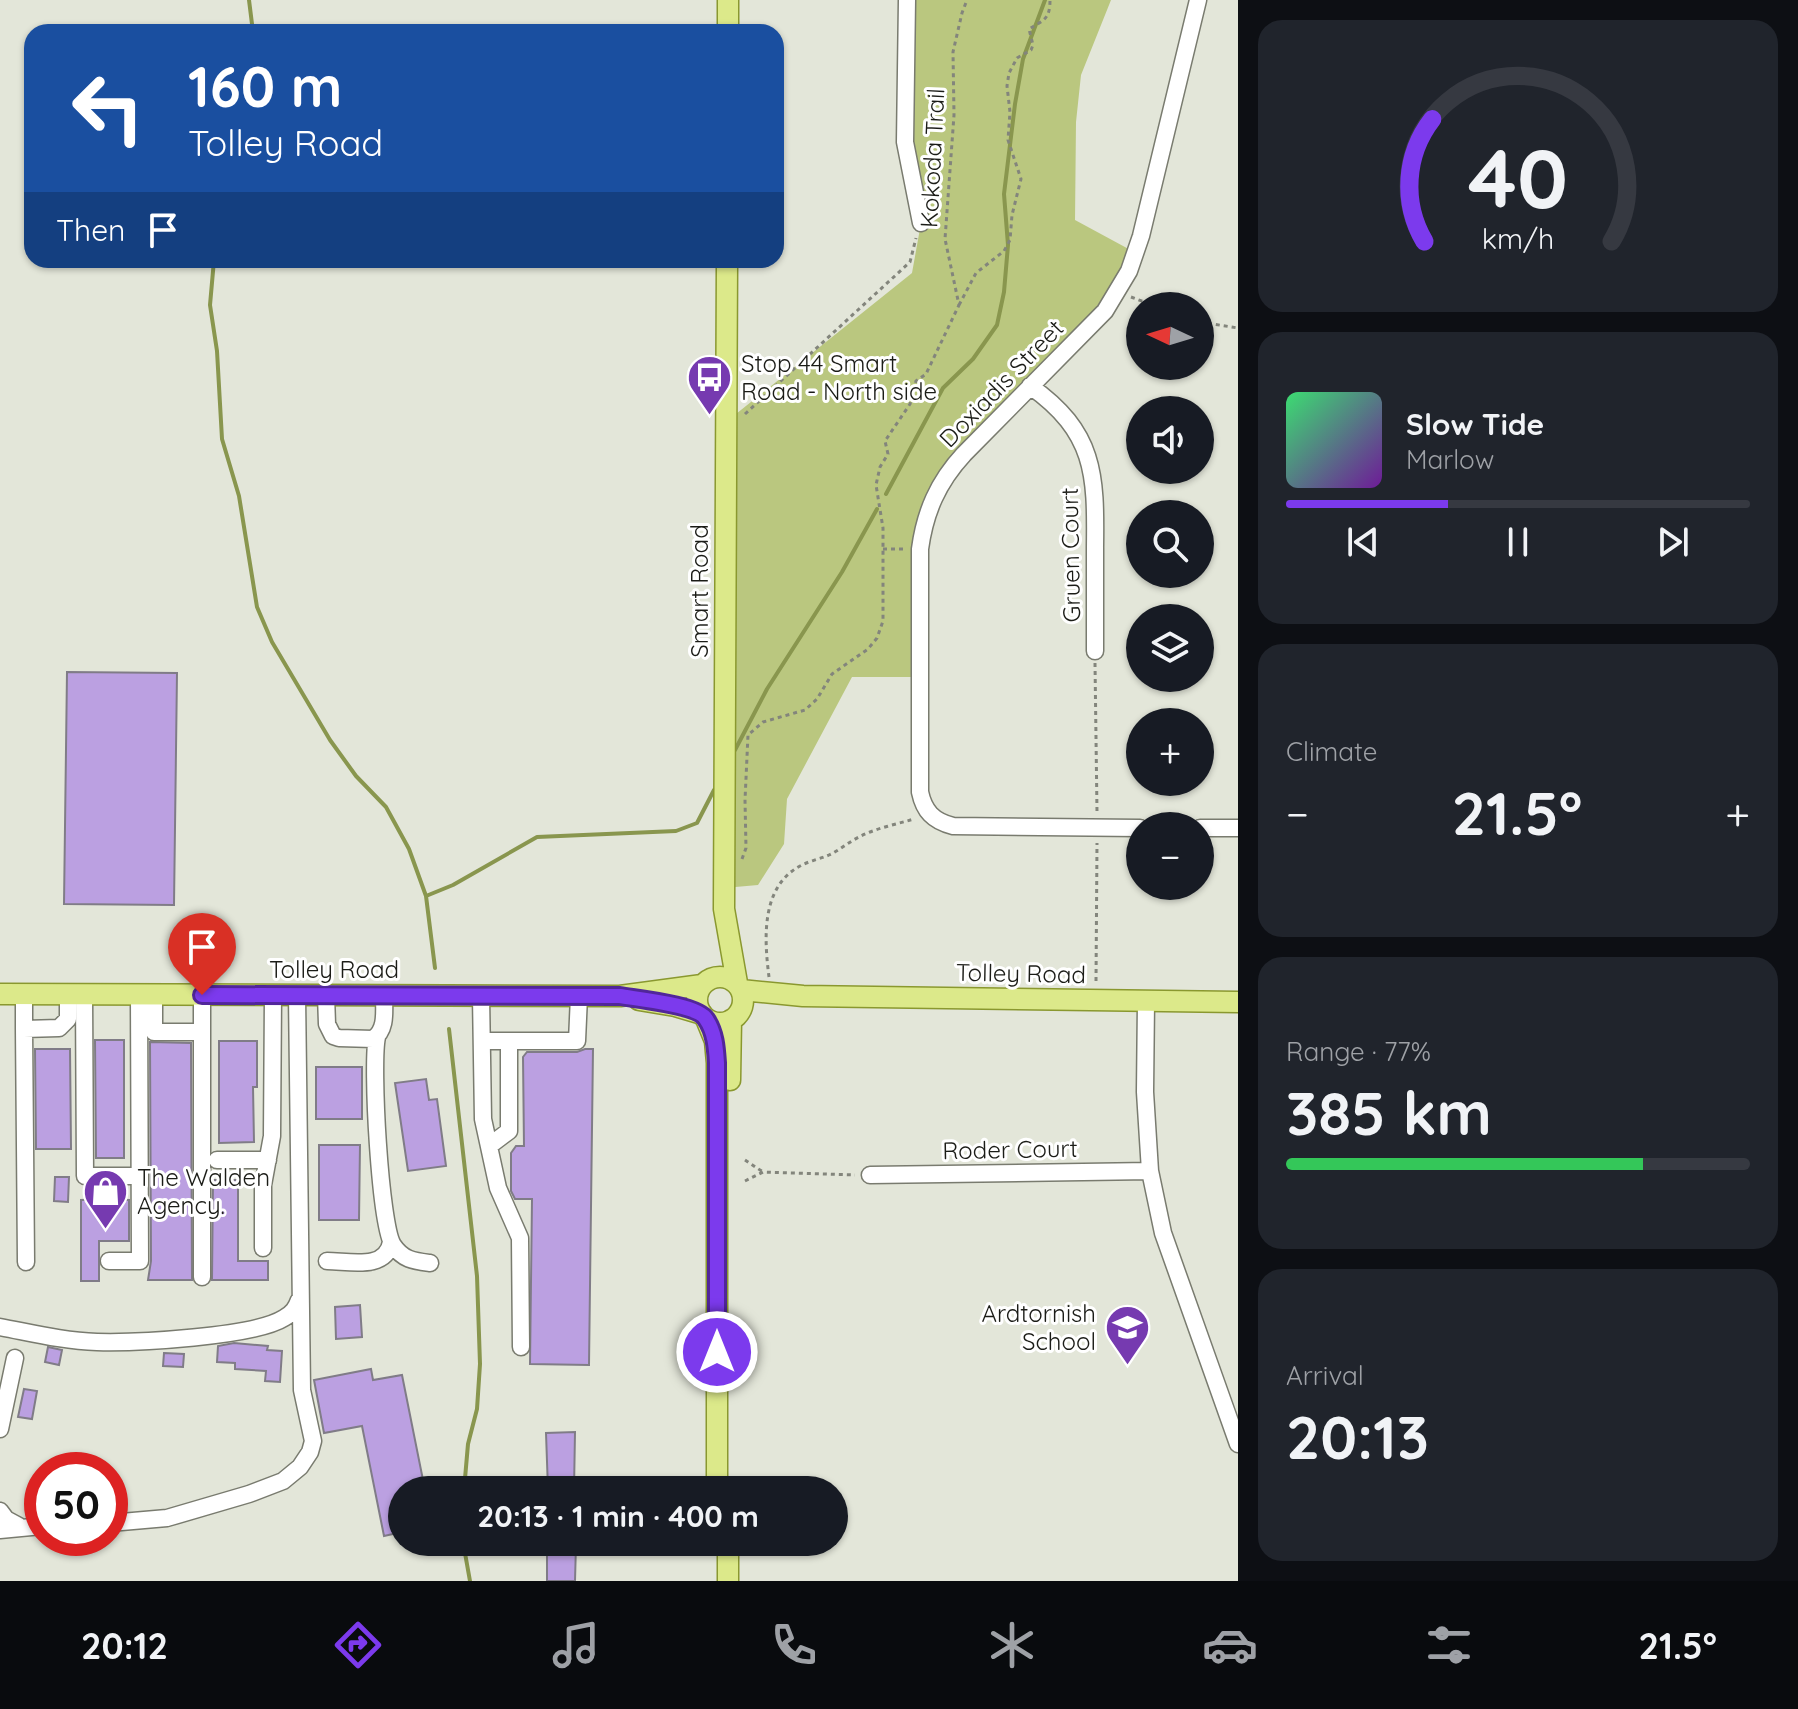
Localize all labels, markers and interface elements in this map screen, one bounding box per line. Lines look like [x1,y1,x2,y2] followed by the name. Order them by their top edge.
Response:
[188,51,342,121] text: 160 m
[56,56,160,160] icon: left
[913,87,951,229] street label: Kokoda Trail
[188,120,383,165] text: Tolley Road
[1468,125,1568,229] text: 40
[141,208,185,252] icon: arrive
[56,211,125,249] text: Then
[1482,220,1554,256] text: km/h
[1126,292,1214,380] north arrow
[1126,292,1214,900] map controls
[933,313,1069,453] street label: Doxiadis Street
[741,348,937,406] place label: Stop 44 Smart Road - North side
[686,353,734,416] bus stop icon: Stop 44 Smart Road - North side
[1126,396,1214,484] button: sound
[1406,405,1544,443] text: Slow Tide
[1406,443,1494,476] text: Marlow
[1054,487,1086,623] street label: Gruen Court
[1126,500,1214,588] button: search
[1341,520,1385,564] icon: previous
[1496,520,1540,564] icon: pause
[1651,520,1695,564] icon: next
[684,524,714,658] street label: Smart Road
[1126,604,1214,692] button: layers
[1126,708,1214,796] button: +
[1286,735,1377,768] text: Climate
[1452,775,1582,850] text: 21.5°
[1286,786,1309,841] text: −
[1725,786,1750,841] text: +
[1126,812,1214,900] button: −
[168,913,236,995] pin
[180,925,224,969] icon: arrive
[269,954,399,984] street label: Tolley Road
[956,957,1086,989] street label: Tolley Road
[1286,1035,1431,1068] text: Range · 77%
[1286,1075,1492,1150] text: 385 km
[942,1133,1078,1165] street label: Roder Court
[137,1162,270,1220] place label: The Walden Agency.
[82,1167,130,1230] shop icon: The Walden Agency.
[982,1298,1096,1356] place label: Ardtornish School
[1103,1303,1151,1366] school or university icon: Ardtornish School
[675,1310,759,1394] position arrow
[1286,1359,1364,1392] text: Arrival
[1286,1399,1429,1474] text: 20:13
[24,1452,128,1556] speed limit sign: 50
[477,1497,759,1535] text: 20:13 · 1 min · 400 m
[330,1617,386,1673] icon: directions
[548,1617,604,1673] icon: music
[766,1617,822,1673] icon: phone
[984,1617,1040,1673] icon: climate
[1202,1617,1258,1673] icon: car
[1421,1617,1477,1673] icon: filters
[81,1623,168,1668] text: 20:12
[1639,1623,1717,1668] text: 21.5°

